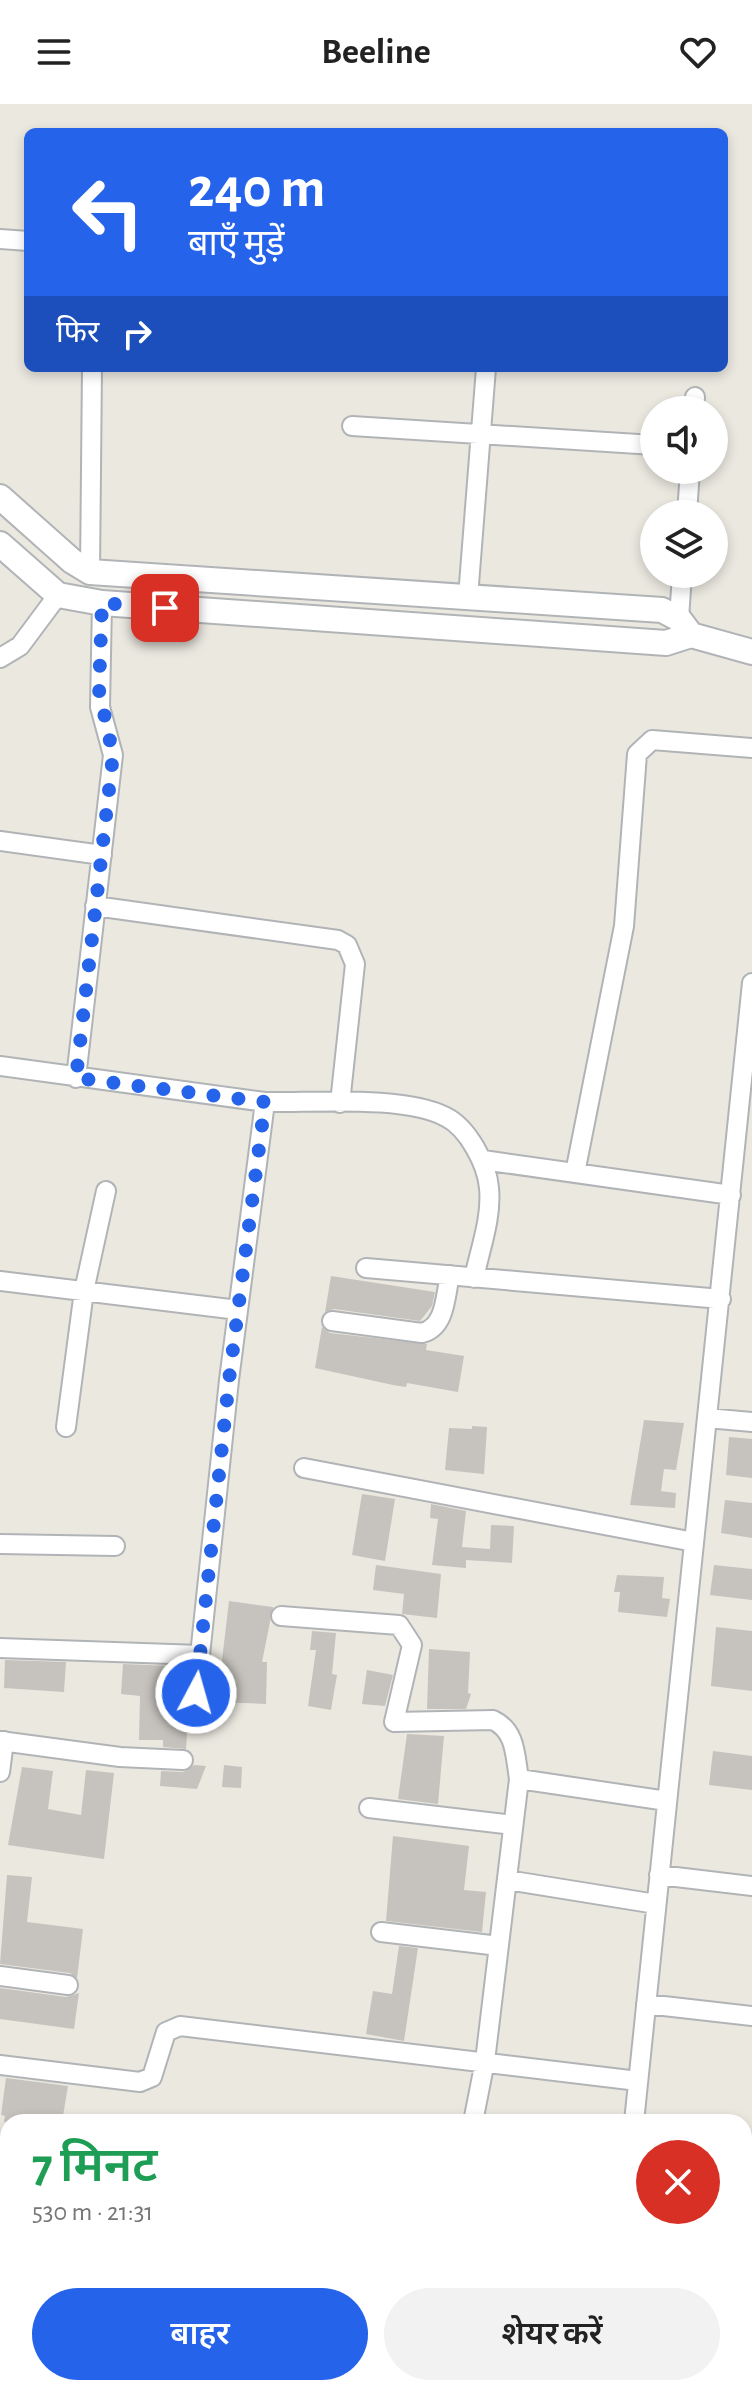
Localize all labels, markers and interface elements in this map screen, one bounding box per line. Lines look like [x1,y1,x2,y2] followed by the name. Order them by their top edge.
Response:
[32,30,76,74] icon: menu
[676,30,720,74] icon: heart
[321,34,431,70] text: Beeline
[56,160,160,264] icon: left
[188,161,325,217] text: 240 m
[188,226,285,262] text: बाएँ मुड़ें
[115,312,159,356] icon: right
[56,318,99,348] text: फिर
[640,396,728,588] map controls
[640,396,728,484] button: sound
[640,500,728,588] button: layers
[131,574,199,642] pin
[143,586,187,630] icon: arrive
[154,1651,238,1735] position arrow
[636,2140,720,2224] button: close
[32,2143,157,2191] text: 7 मिनट
[32,2199,153,2225] text: 530 m · 21:31
[32,2288,368,2380] button: बाहर
[384,2288,720,2380] button: शेयर करें

